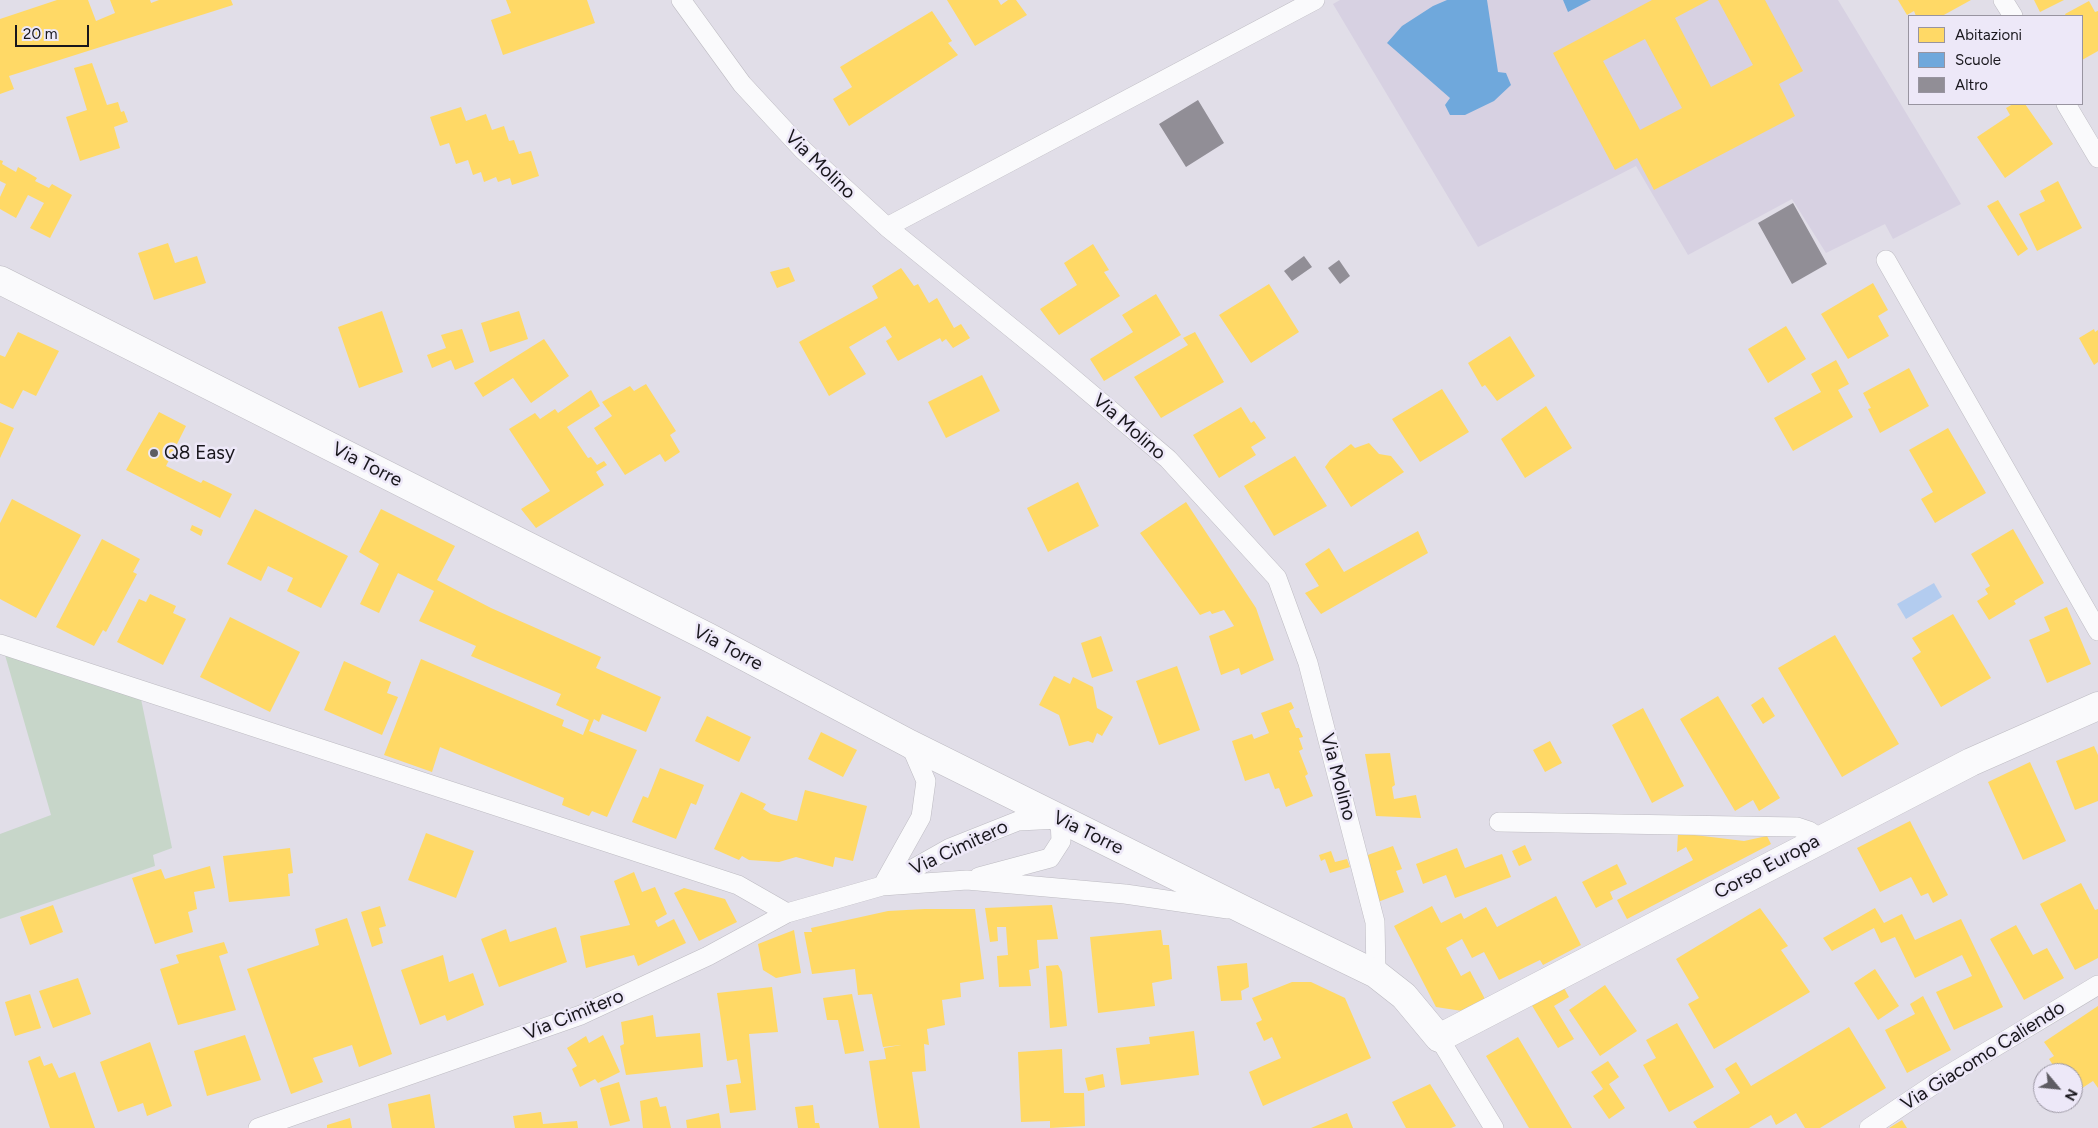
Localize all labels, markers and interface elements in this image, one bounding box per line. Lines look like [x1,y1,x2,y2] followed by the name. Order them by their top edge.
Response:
[18,15,91,47] scale bar
[1908,15,2083,105] legend
[23,25,57,43] text: 20 m
[1955,26,2022,44] text: Abitazioni
[1955,51,2001,69] text: Scuole
[1955,76,1988,94] text: Altro
[780,126,860,204] street label: Via Molino
[1088,389,1170,465] street label: Via Molino
[328,438,406,492] street label: Via Torre
[164,442,235,464] place label: Q8 Easy
[148,447,160,459] marker: Q8 Easy
[689,620,767,676] street label: Via Torre
[1315,731,1361,823] street label: Via Molino
[1049,806,1127,860] street label: Via Torre
[906,815,1012,881] street label: Via Cimitero
[1710,830,1824,904] street label: Corso Europa
[521,985,627,1045] street label: Via Cimitero
[1897,996,2069,1116] street label: Via Giacomo Caliendo
[2033,1063,2083,1113] north arrow
[2061,1086,2081,1104] text: N

